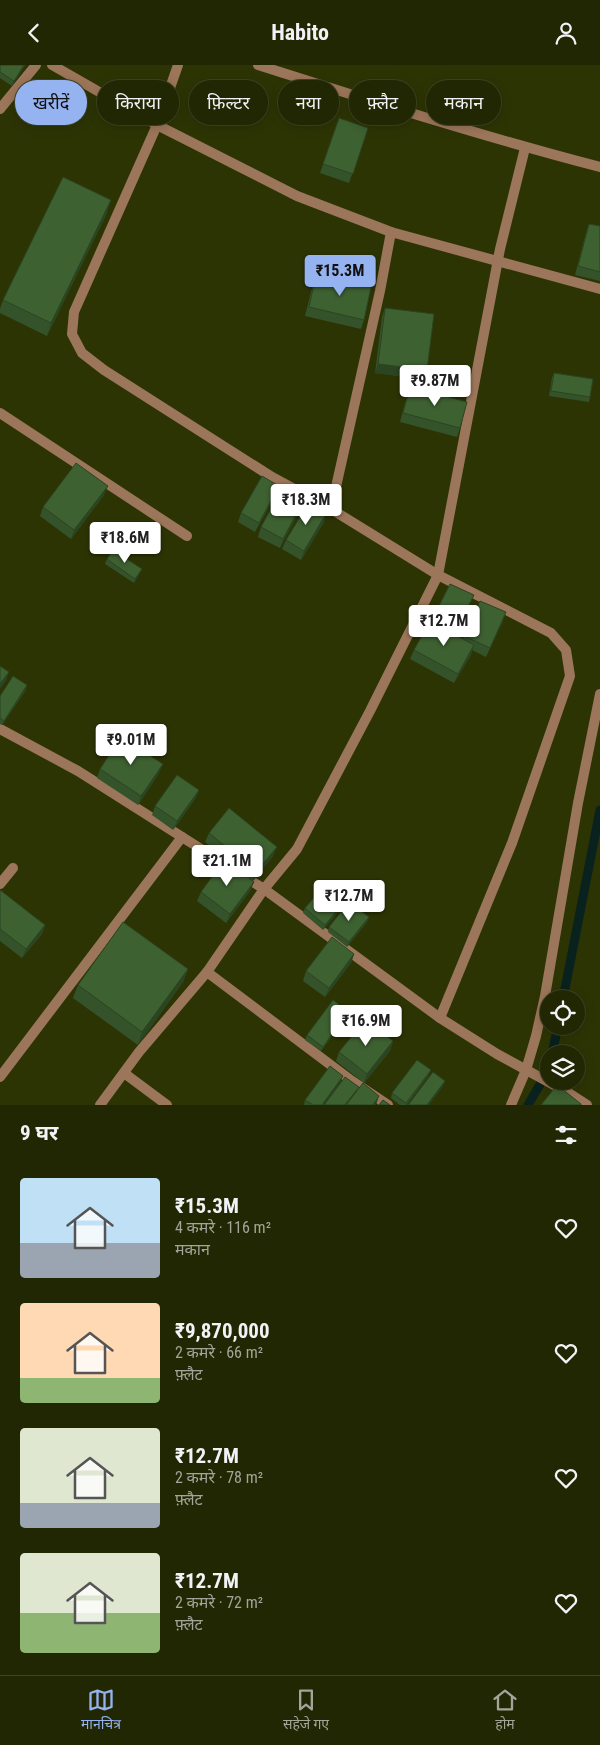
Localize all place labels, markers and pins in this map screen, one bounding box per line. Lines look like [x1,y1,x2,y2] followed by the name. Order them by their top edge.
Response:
[299,255,381,297] pin: ₹15.3M
[394,365,476,407] pin: ₹9.87M
[265,483,347,526] pin: ₹18.3M
[84,521,166,564] pin: ₹18.6M
[403,605,485,647] pin: ₹12.7M
[90,723,172,766] pin: ₹9.01M
[186,845,268,887] pin: ₹21.1M
[308,879,390,922] pin: ₹12.7M
[325,1005,407,1047] pin: ₹16.9M

